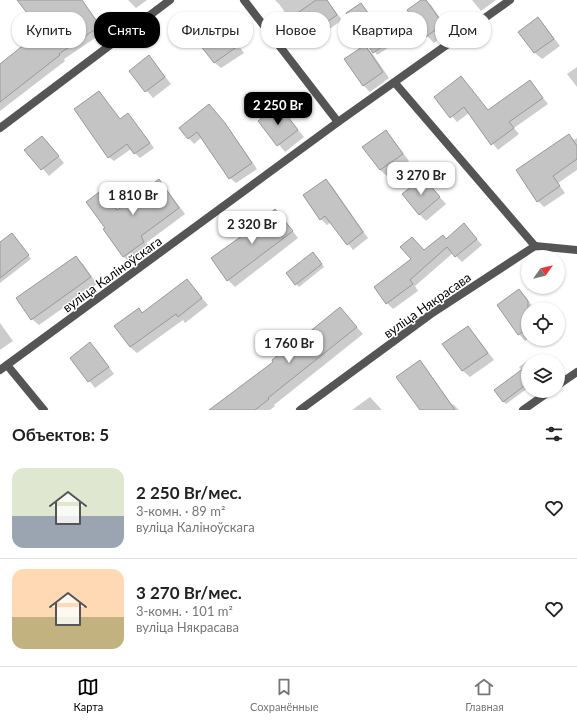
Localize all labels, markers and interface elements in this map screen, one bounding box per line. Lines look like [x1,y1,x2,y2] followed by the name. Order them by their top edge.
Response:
[12,12,86,48] chip: Купить
[94,12,160,48] chip: Снять
[168,12,253,48] chip: Фильтры
[261,12,330,48] chip: Новое
[338,12,427,48] chip: Квартира
[435,12,491,48] chip: Дом
[237,92,319,126] pin: 2 250 Br
[253,97,303,113] text: 2 250 Br
[380,162,462,196] pin: 3 270 Br
[396,167,446,183] text: 3 270 Br
[92,182,174,216] pin: 1 810 Br
[108,187,158,203] text: 1 810 Br
[211,211,293,245] pin: 2 320 Br
[227,216,277,232] text: 2 320 Br
[59,233,165,315] street label: вуліца Каліноўскага
[521,250,565,294] north arrow
[521,250,565,398] map controls
[380,269,474,341] street label: вуліца Някрасава
[521,302,565,346] button: locate
[248,330,330,364] pin: 1 760 Br
[264,335,314,351] text: 1 760 Br
[521,354,565,398] button: layers
[543,423,565,445] icon: filters
[12,424,109,445] text: Объектов: 5
[136,482,242,503] text: 2 250 Br/мес.
[44,484,92,532] icon: home
[543,497,565,519] icon: heart
[136,503,225,519] text: 3-комн. · 89 m²
[136,519,255,535] text: вуліца Каліноўскага
[136,582,242,603] text: 3 270 Br/мес.
[44,585,92,633] icon: home
[543,598,565,620] icon: heart
[136,603,233,619] text: 3-комн. · 101 m²
[136,619,239,635] text: вуліца Някрасава
[73,676,103,713] tab: Карта
[250,676,318,713] tab: Сохранённые
[465,676,504,713] tab: Главная

